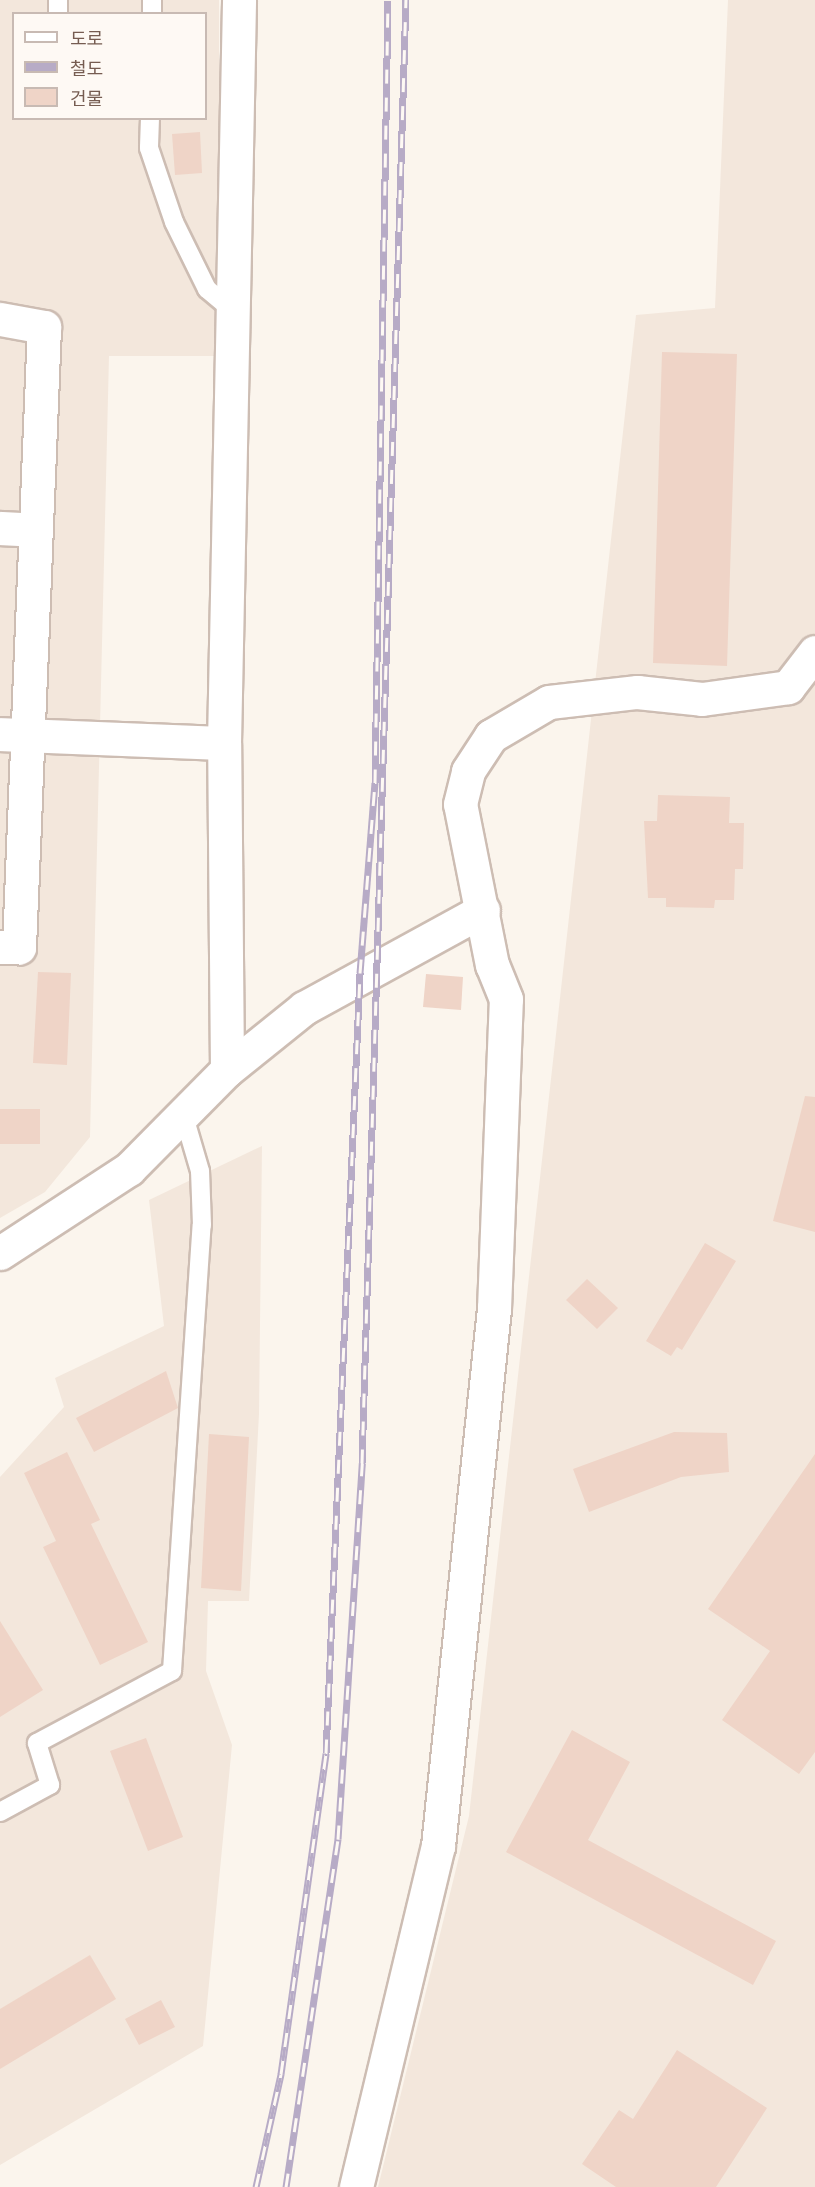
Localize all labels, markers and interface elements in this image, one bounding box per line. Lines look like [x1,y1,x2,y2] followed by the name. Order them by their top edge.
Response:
[12,12,207,120] legend
[70,28,103,50] text: 도로
[70,58,103,80] text: 철도
[70,88,103,110] text: 건물

